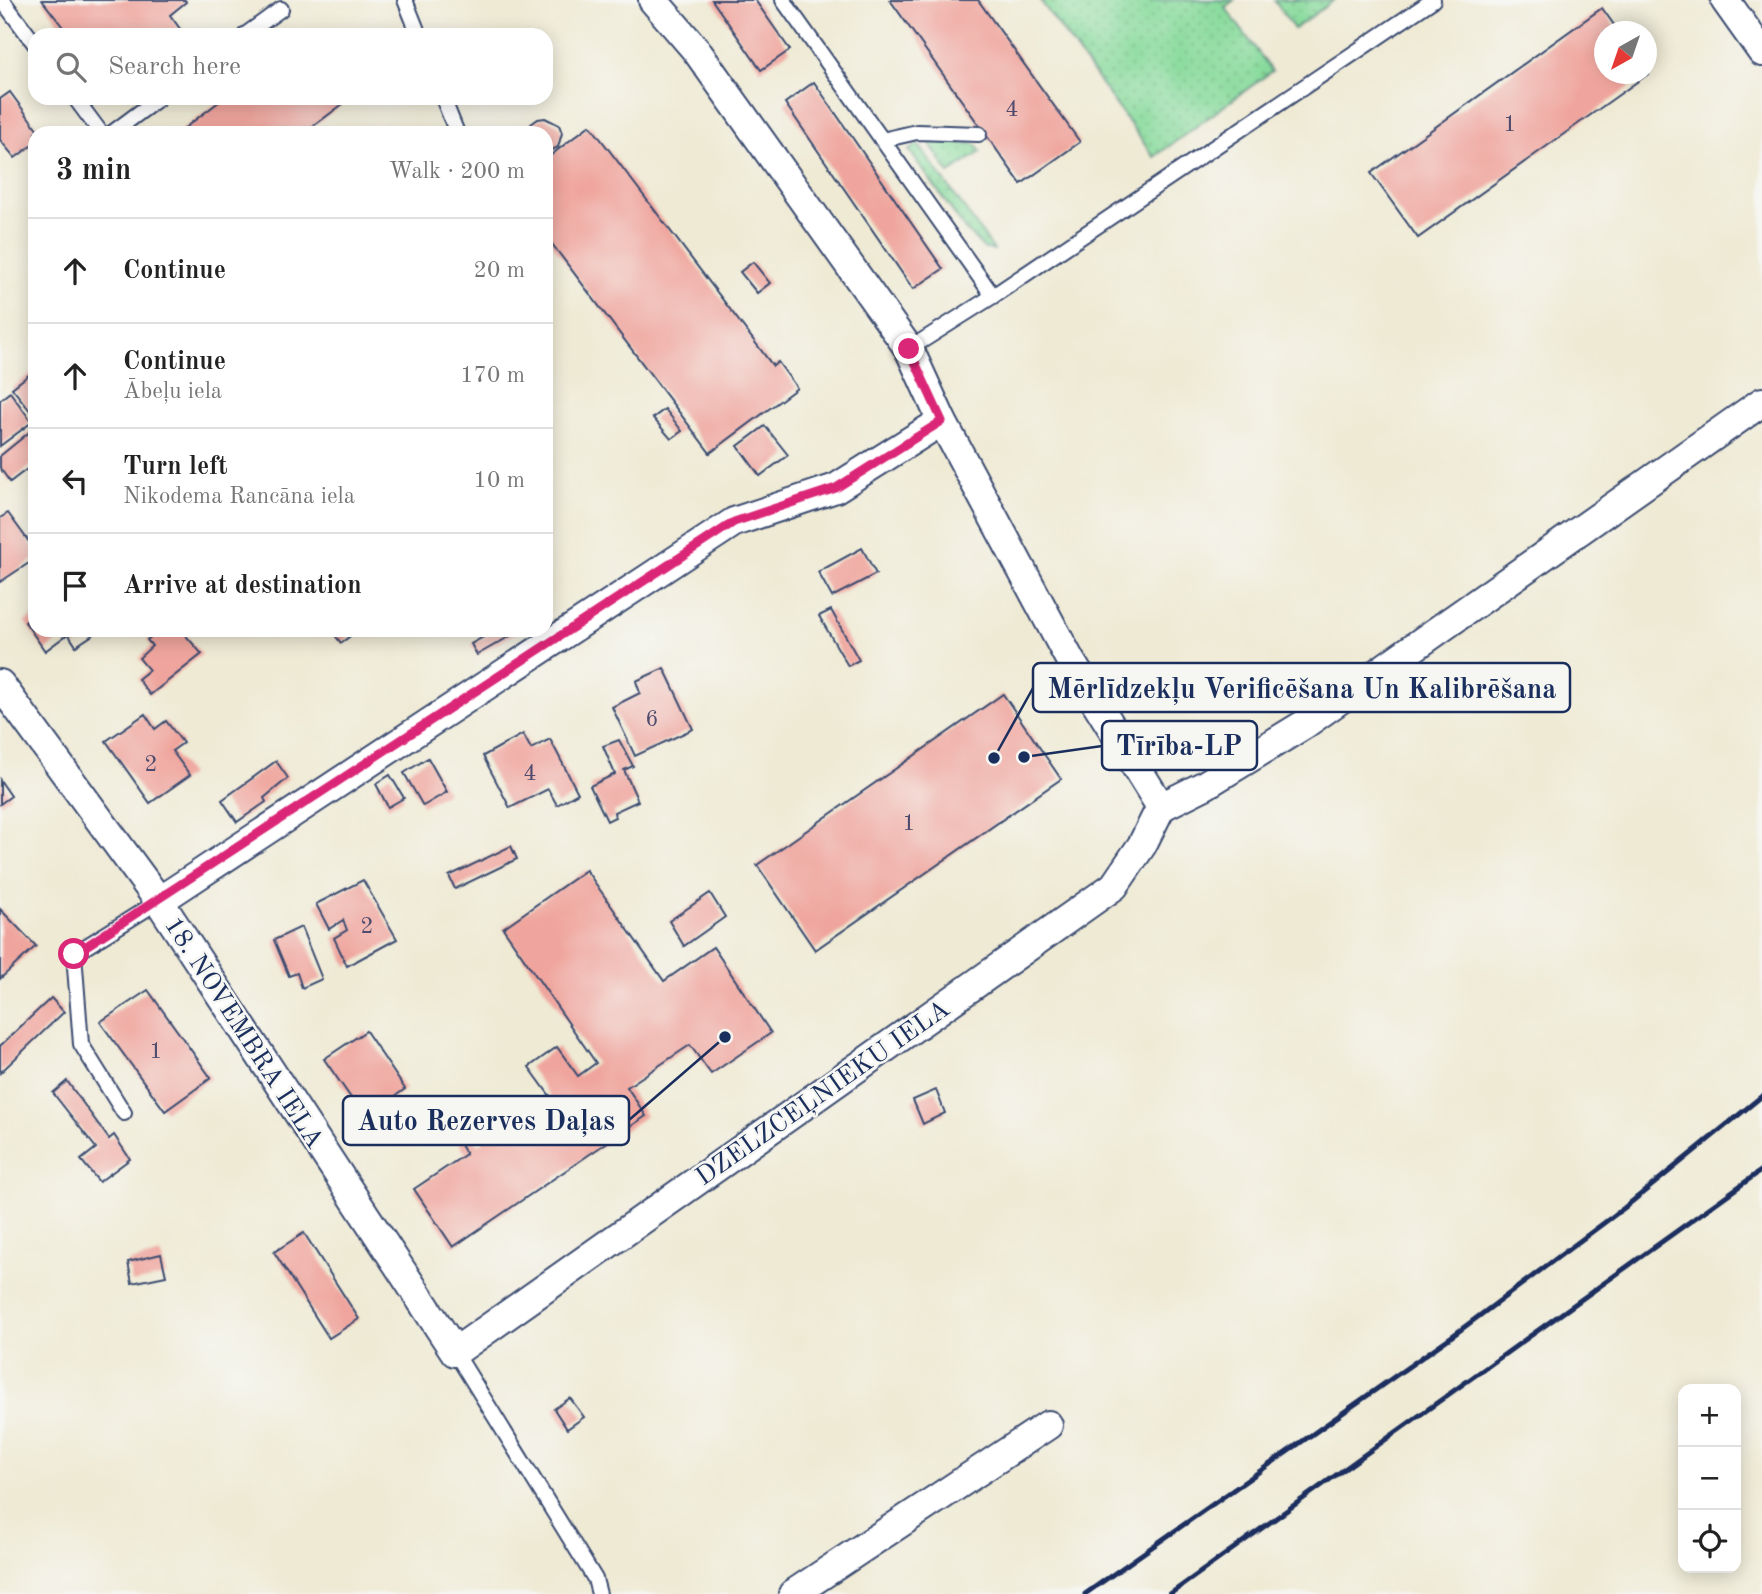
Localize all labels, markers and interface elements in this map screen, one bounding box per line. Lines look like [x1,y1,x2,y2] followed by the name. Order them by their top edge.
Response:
[1594,21,1657,84] north arrow
[28,28,553,105] search box
[52,48,90,86] icon: search
[108,54,241,80] text: Search here
[1005,98,1019,121] house number: 4
[1503,113,1517,136] house number: 1
[56,156,131,186] text: 3 min
[389,160,525,183] text: Walk · 200 m
[56,252,94,290] icon: ahead
[123,258,226,284] text: Continue
[474,259,525,282] text: 20 m
[893,333,924,364] route end
[123,349,226,375] text: Continue
[56,357,94,395] icon: ahead
[460,364,525,387] text: 170 m
[123,380,222,403] text: Ābeļu iela
[123,454,228,480] text: Turn left
[56,462,94,500] icon: left
[474,469,525,492] text: 10 m
[123,485,355,508] text: Nikodema Rancāna iela
[56,567,94,605] icon: arrive
[123,573,362,599] text: Arrive at destination
[1033,663,1570,712] callout: Mērlīdzekļu Verificēšana Un Kalibrēšana
[1048,677,1557,705] text: Mērlīdzekļu Verificēšana Un Kalibrēšana
[645,708,659,731] house number: 6
[1102,721,1257,770] callout: Tīrība-LP
[1116,734,1242,762] text: Tīrība-LP
[144,753,158,776] house number: 2
[523,762,537,785] house number: 4
[902,812,916,835] house number: 1
[159,913,328,1153] street label: 18. NOVEMBRA IELA
[360,915,374,938] house number: 2
[58,938,89,969] route start
[691,996,955,1192] street label: DZELZCEĻNIEKU IELA
[149,1040,163,1063] house number: 1
[343,1096,629,1145] callout: Auto Rezerves Daļas
[357,1109,615,1137] text: Auto Rezerves Daļas
[1678,1384,1741,1573] map controls
[1678,1384,1741,1447] button: +
[1678,1447,1741,1510] button: −
[1678,1510,1741,1573] button: locate

